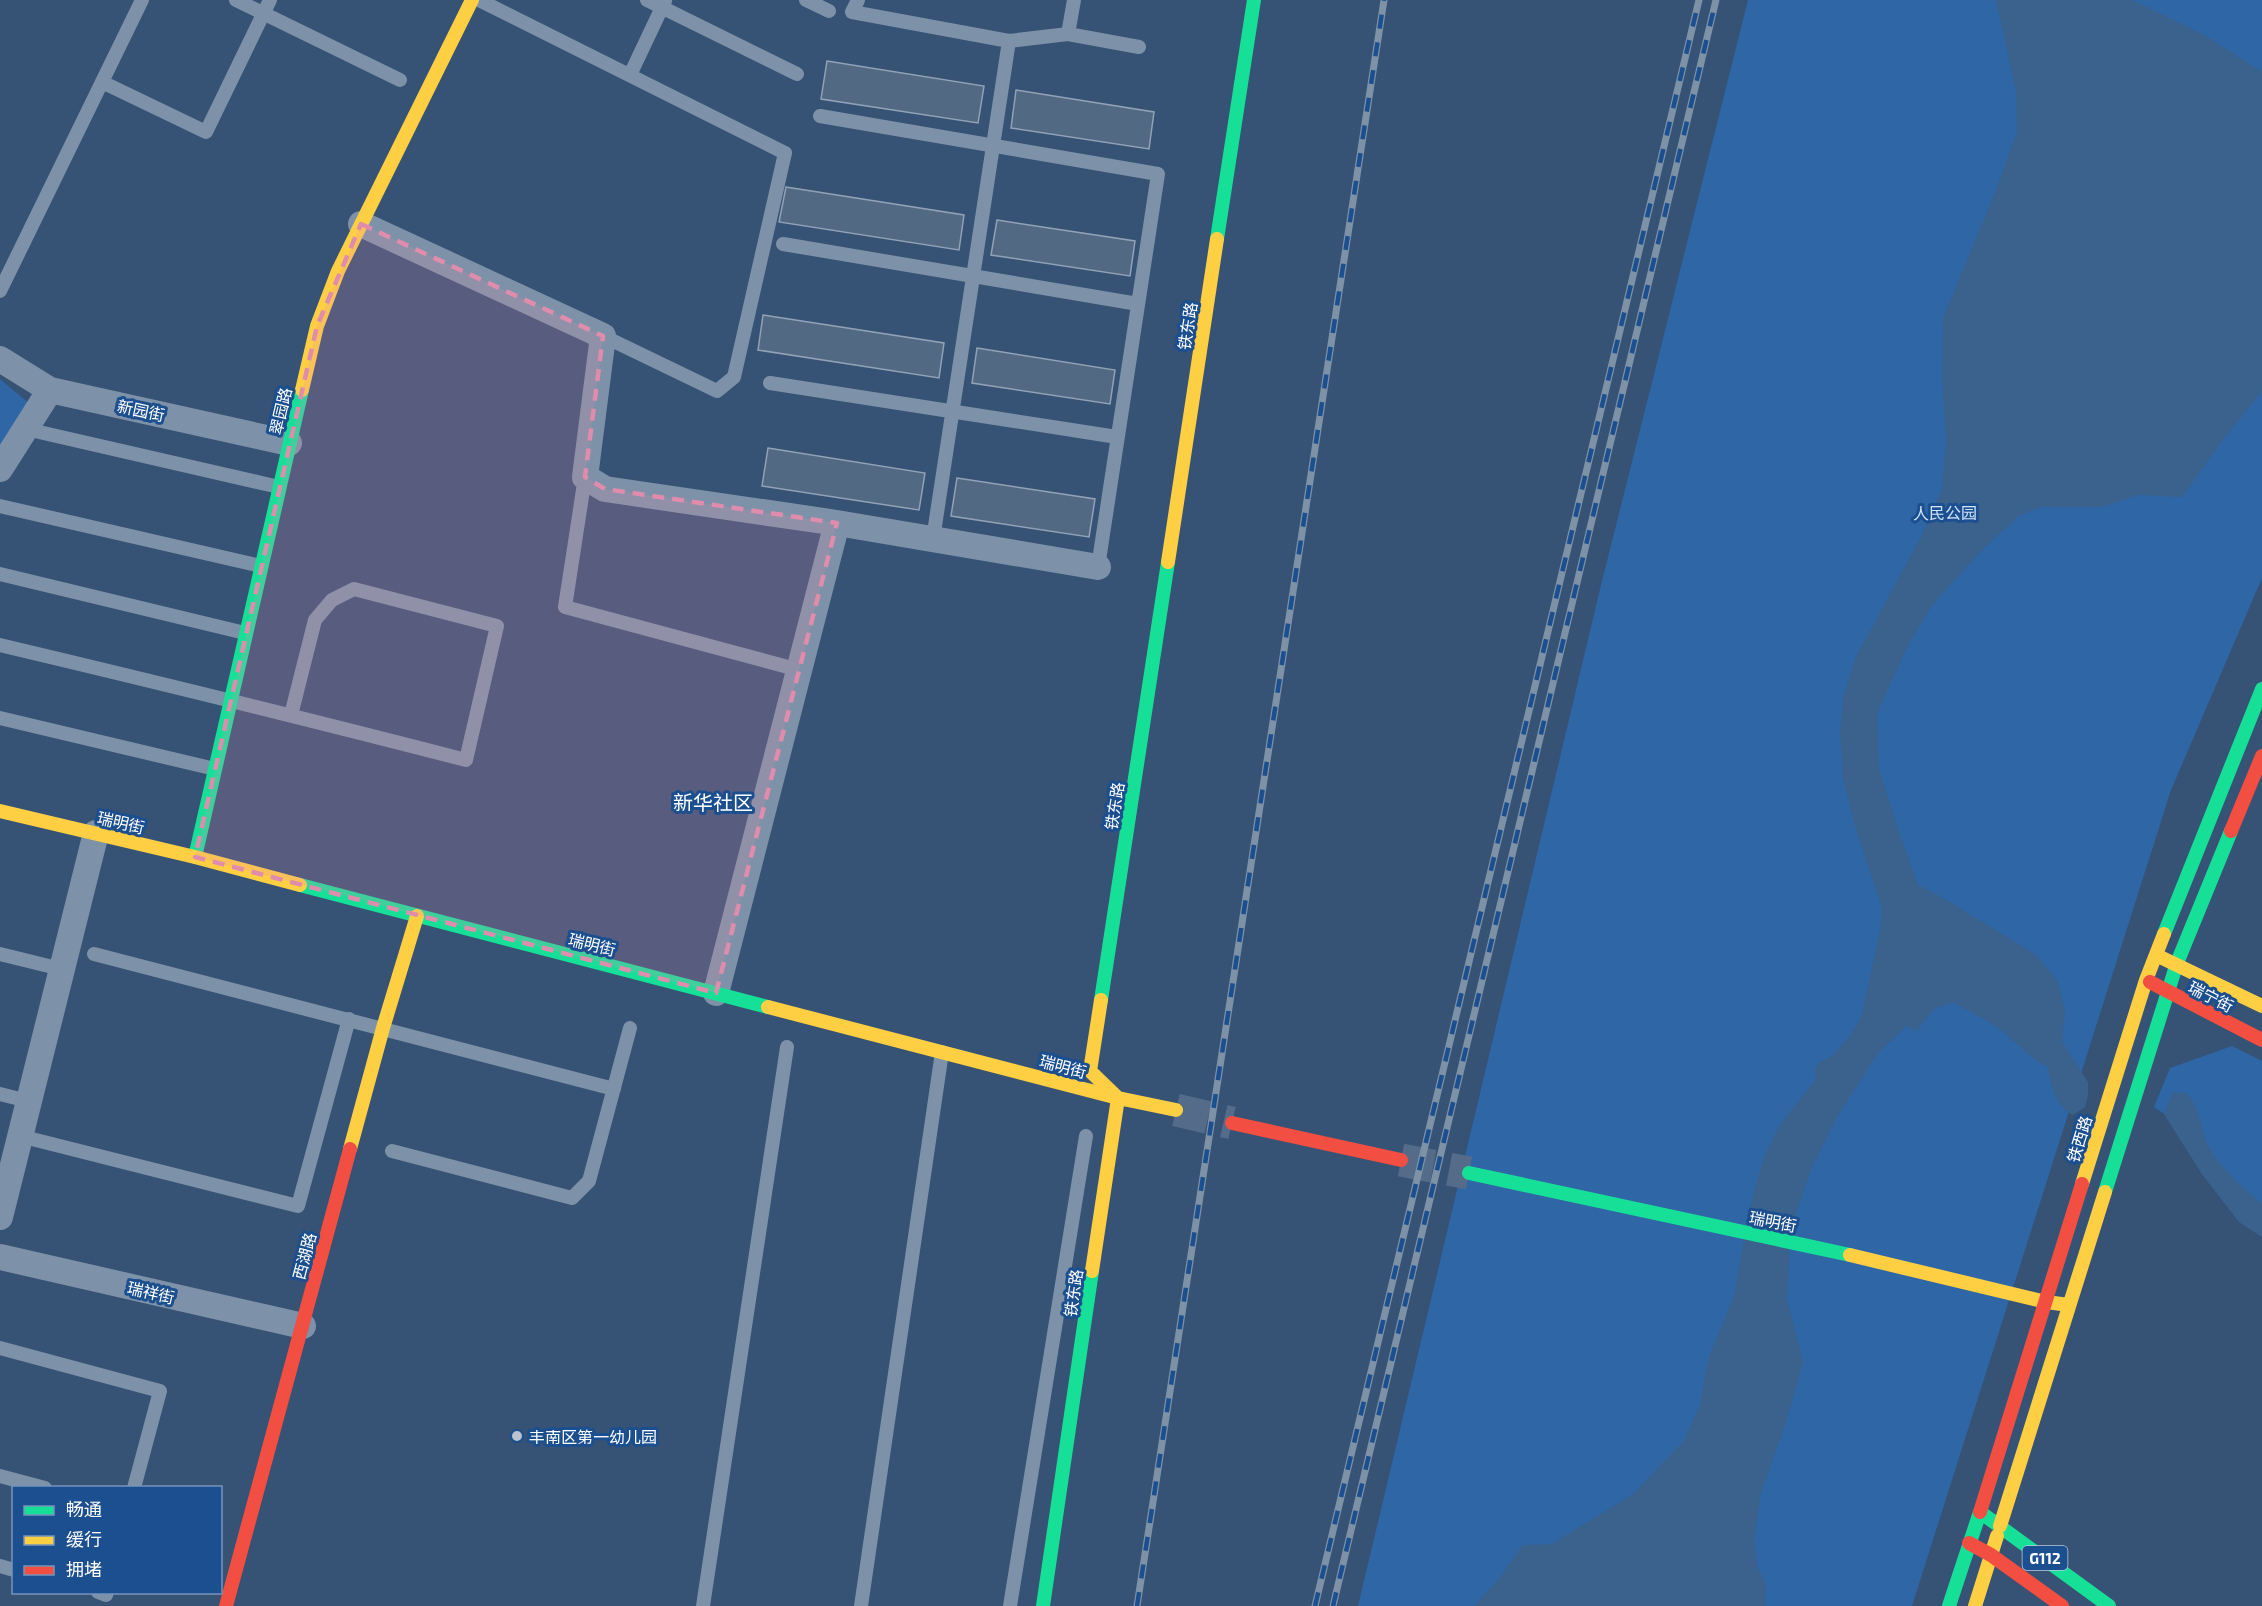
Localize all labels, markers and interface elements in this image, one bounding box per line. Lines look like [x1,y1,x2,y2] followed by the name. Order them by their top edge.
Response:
[1174,301,1200,351] street label: 铁东路
[265,385,295,437] street label: 翠园路
[116,396,166,424] street label: 新园街
[1913,503,1977,522] park label: 人民公园
[1101,781,1127,831] street label: 铁东路
[673,790,753,814] district label: 新华社区
[95,807,147,837] street label: 瑞明街
[566,929,618,959] street label: 瑞明街
[2185,977,2237,1015] street label: 瑞宁街
[1037,1051,1089,1081] street label: 瑞明街
[2063,1113,2095,1165] street label: 铁西路
[1748,1207,1798,1235] street label: 瑞明街
[289,1230,319,1282] street label: 西湖路
[1060,1268,1086,1318] street label: 铁东路
[125,1277,177,1307] street label: 瑞祥街
[529,1427,657,1446] place label: 丰南区第一幼儿园
[510,1429,524,1443] marker: 丰南区第一幼儿园
[12,1486,222,1594] legend
[66,1498,102,1520] text: 畅通
[66,1528,102,1550] text: 缓行
[2022,1546,2068,1570] road number: G112
[66,1558,102,1580] text: 拥堵

